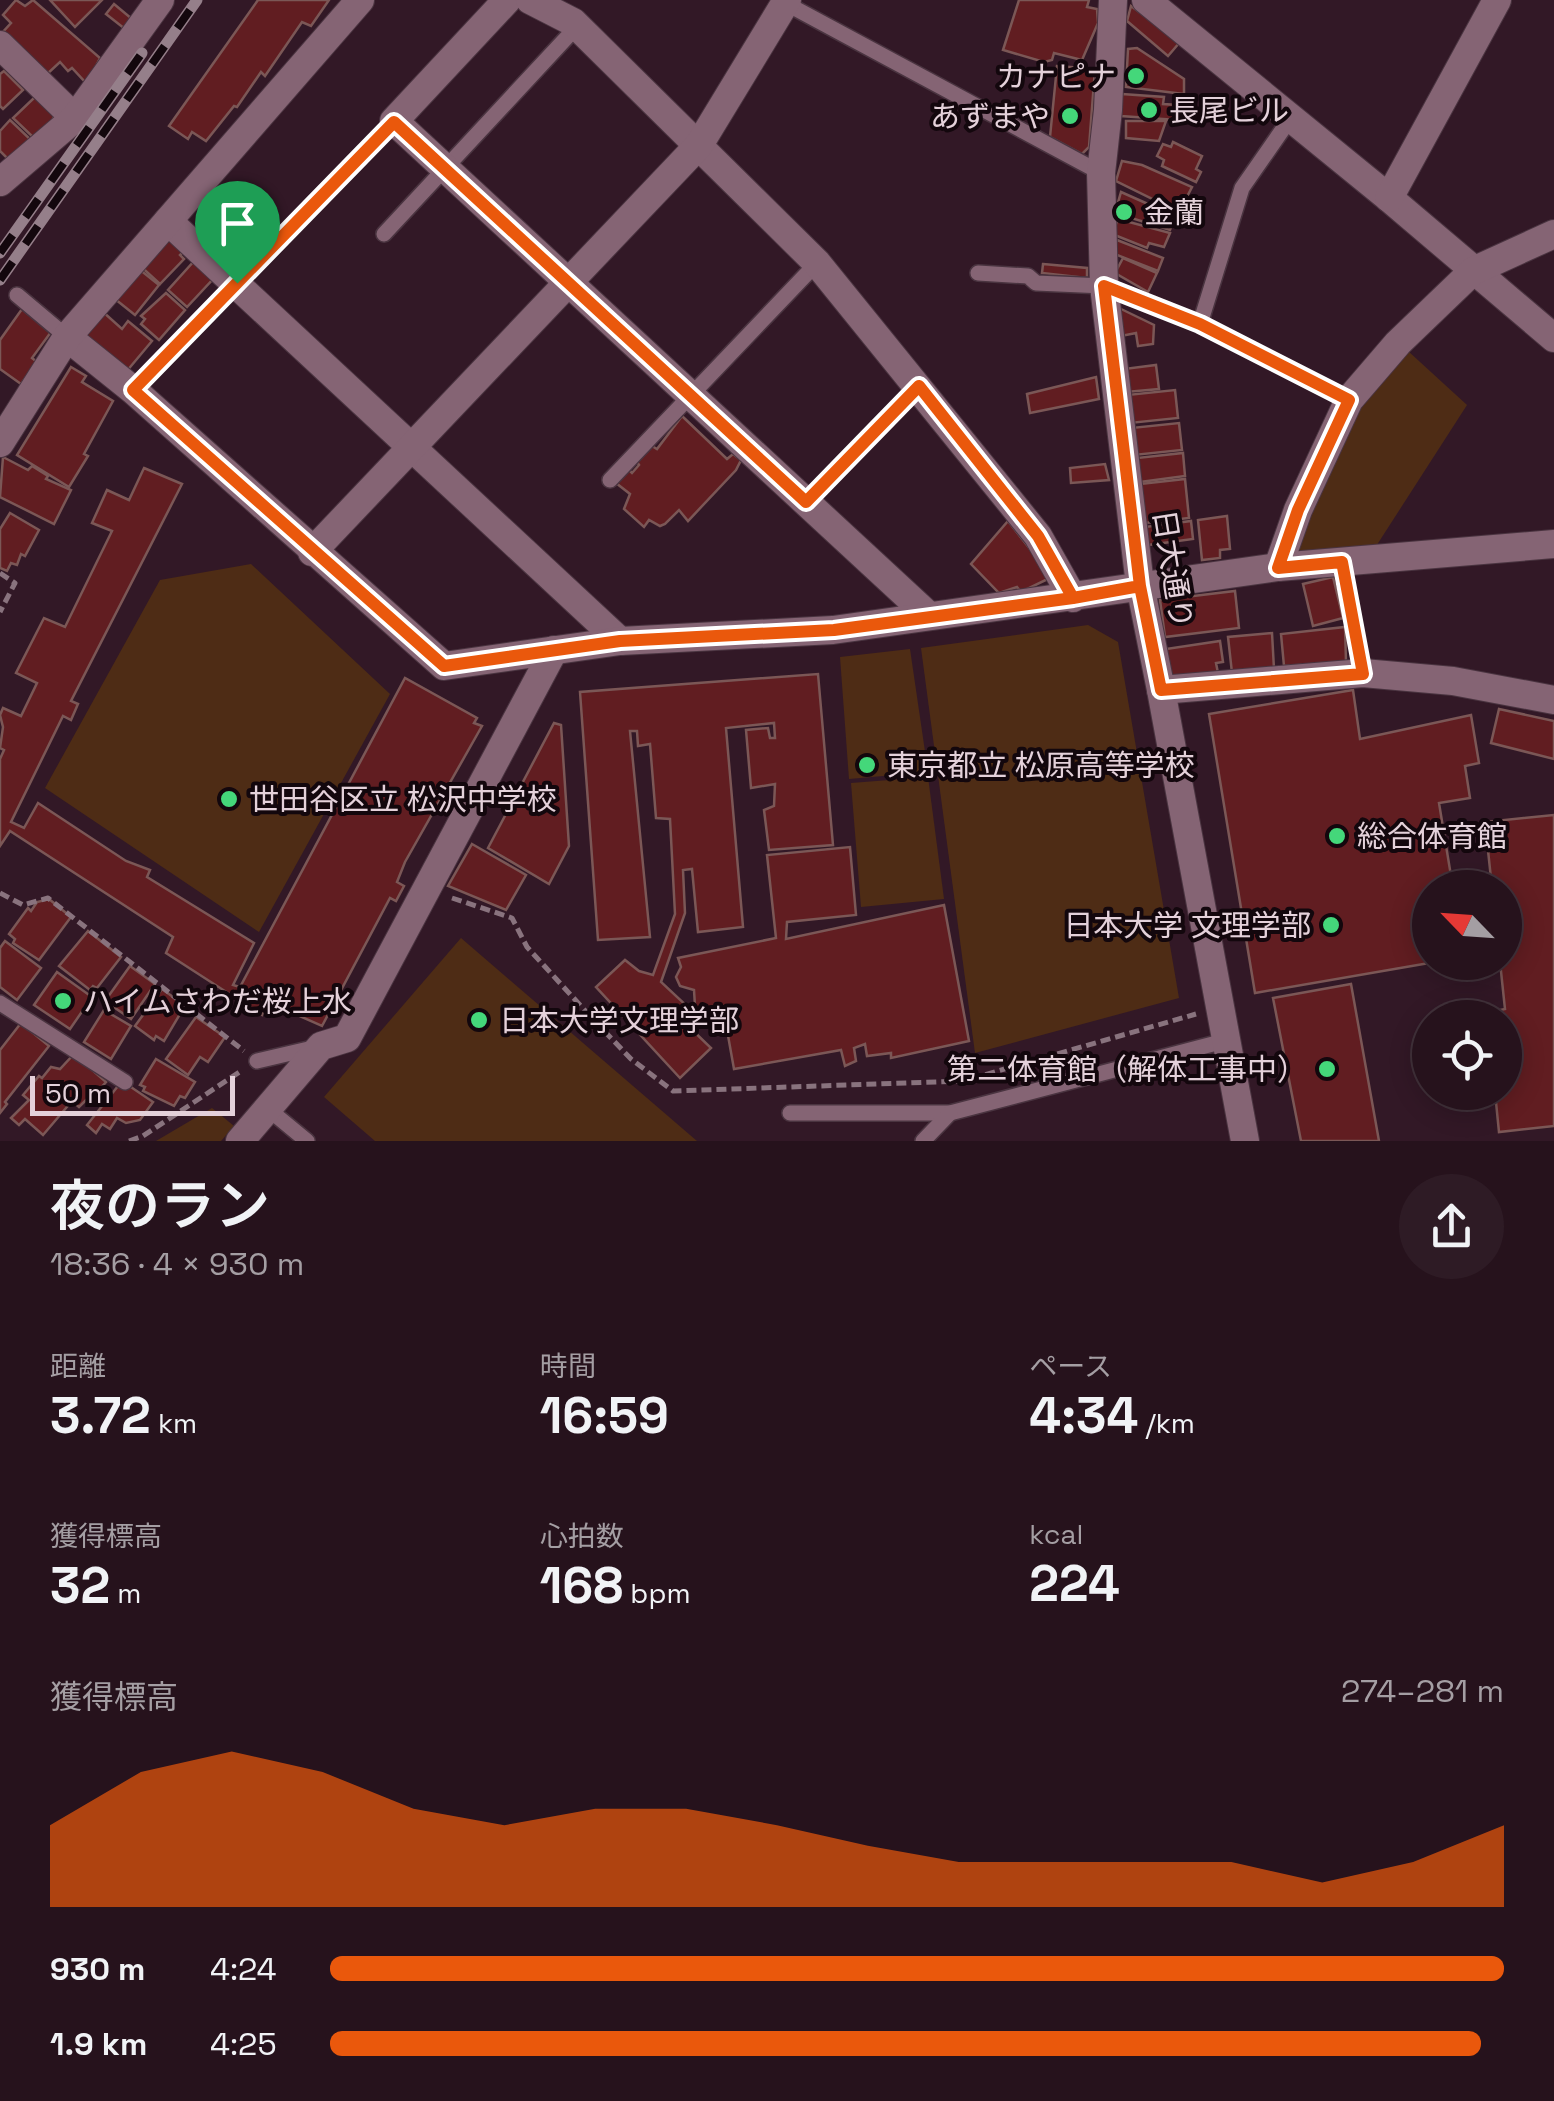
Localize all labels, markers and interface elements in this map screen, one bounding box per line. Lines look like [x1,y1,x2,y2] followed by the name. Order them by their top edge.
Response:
[996,57,1116,96] place label: カナピナ
[1125,65,1147,87] marker: カナピナ
[1169,91,1289,130] place label: 長尾ビル
[930,97,1050,136] place label: あずまや
[1138,99,1160,121] marker: 長尾ビル
[1059,105,1081,127] marker: あずまや
[195,181,280,284] pin
[1144,193,1204,232] place label: 金蘭
[210,196,265,251] icon: arrive
[1113,201,1135,223] marker: 金蘭
[1144,507,1202,631] street label: 日大通り
[887,746,1195,785] place label: 東京都立 松原高等学校
[856,754,878,776] marker: 東京都立 松原高等学校
[249,780,557,819] place label: 世田谷区立 松沢中学校
[218,788,240,810] marker: 世田谷区立 松沢中学校
[1357,817,1507,856] place label: 総合体育館
[1326,825,1348,847] marker: 総合体育館
[1412,870,1522,980] north arrow
[1412,870,1522,1110] map controls
[1063,906,1311,945] place label: 日本大学 文理学部
[1320,914,1342,936] marker: 日本大学 文理学部
[83,982,352,1021] place label: ハイムさわだ桜上水
[52,990,74,1012] marker: ハイムさわだ桜上水
[1412,1000,1522,1110] button: locate
[499,1001,739,1040] place label: 日本大学文理学部
[468,1009,490,1031] marker: 日本大学文理学部
[947,1050,1307,1089] place label: 第二体育館（解体工事中）
[1316,1058,1338,1080] marker: 第二体育館（解体工事中）
[30,1071,235,1116] scale bar
[45,1075,111,1111] text: 50 m
[50,1171,270,1241] text: 夜のラン
[1399,1174,1504,1279] button: share
[50,1244,304,1284] text: 18:36 · 4 × 930 m
[50,1348,106,1384] text: 距離
[540,1348,596,1384] text: 時間
[1029,1348,1112,1384] text: ペース
[50,1384,151,1448] text: 3.72
[540,1384,669,1448] text: 16:59
[1029,1384,1138,1448] text: 4:34
[151,1405,197,1441] text: km
[1138,1405,1195,1441] text: /km
[1029,1516,1083,1552] text: kcal
[50,1518,162,1554] text: 獲得標高
[540,1518,624,1554] text: 心拍数
[1029,1552,1120,1616] text: 224
[50,1554,110,1618] text: 32
[540,1554,623,1618] text: 168
[110,1575,141,1611] text: m
[623,1575,691,1611] text: bpm
[1341,1671,1504,1711] text: 274–281 m
[50,1677,178,1717] text: 獲得標高
[50,1949,145,1989] text: 930 m
[210,1949,276,1989] text: 4:24
[50,2024,147,2064] text: 1.9 km
[210,2024,277,2064] text: 4:25

